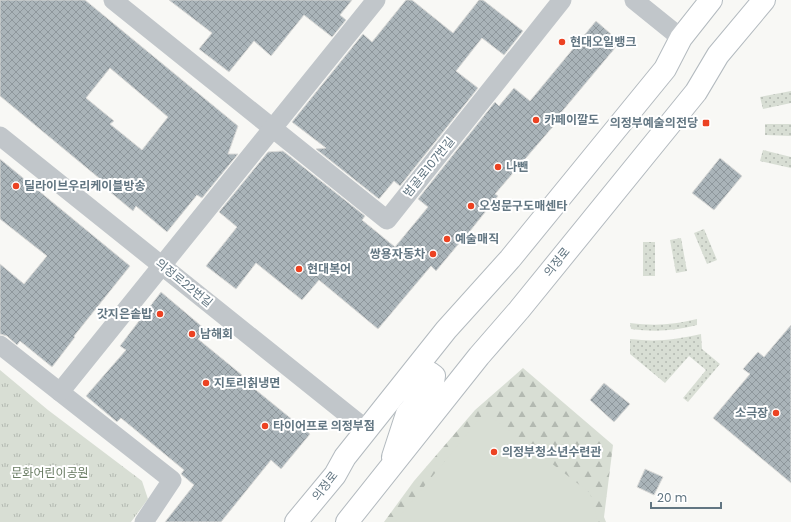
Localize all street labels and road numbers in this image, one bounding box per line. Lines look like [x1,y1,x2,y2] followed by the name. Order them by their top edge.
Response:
[399,133,458,200] street label: 범골로107번길
[540,243,574,280] street label: 의정로
[152,254,216,311] street label: 의정로22번길
[308,467,342,504] street label: 의정로

